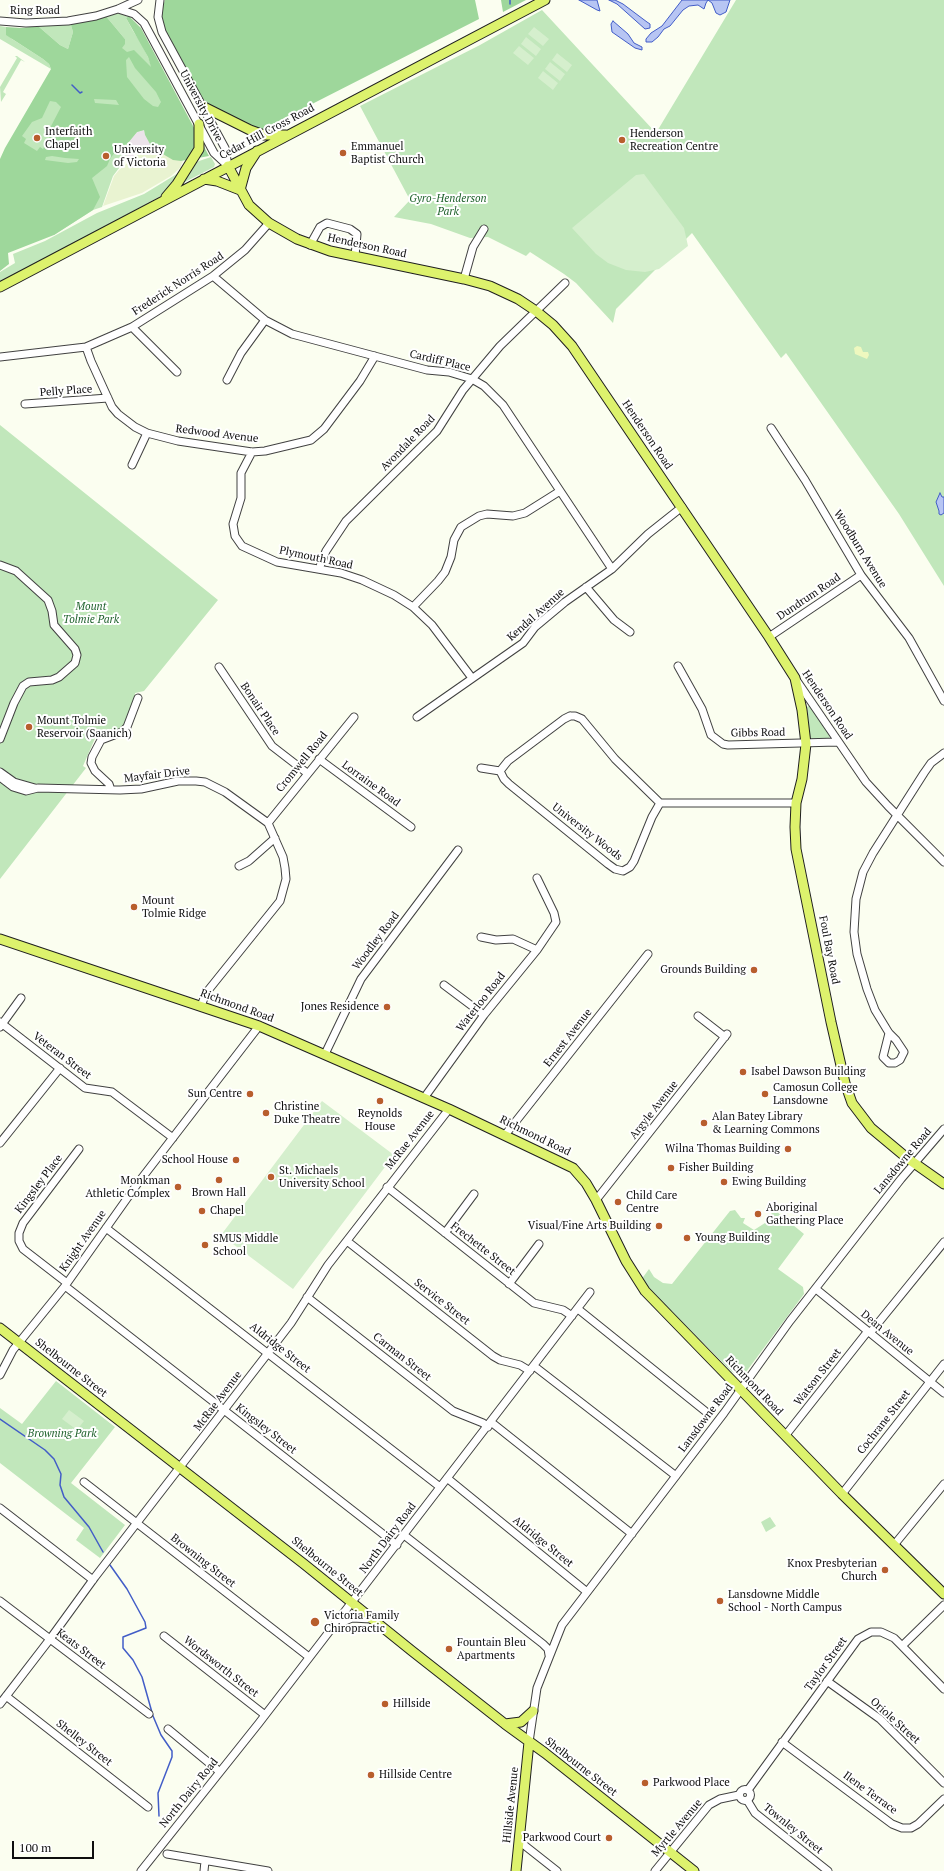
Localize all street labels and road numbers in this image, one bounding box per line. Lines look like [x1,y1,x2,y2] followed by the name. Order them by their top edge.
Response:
[10,4,60,18] street label: Ring Road
[177,68,225,144] street label: University Drive
[217,101,317,163] street label: Cedar Hill Cross Road
[326,231,408,261] street label: Henderson Road
[130,250,226,318] street label: Frederick Norris Road
[408,348,472,374] street label: Cardiff Place
[39,383,93,399] street label: Pelly Place
[619,398,675,472] street label: Henderson Road
[378,412,438,474] street label: Avondale Road
[175,422,259,446] street label: Redwood Avenue
[831,508,889,590] street label: Woodburn Avenue
[278,544,354,572] street label: Plymouth Road
[775,571,843,623] street label: Dundrum Road
[505,586,567,644] street label: Kendal Avenue
[799,668,855,742] street label: Henderson Road
[237,680,283,738] street label: Bonair Place
[730,726,786,740] street label: Gibbs Road
[274,729,330,795] street label: Cromwell Road
[339,758,403,810] street label: Lorraine Road
[123,764,191,786] street label: Mayfair Drive
[549,801,625,863] street label: University Woods
[350,909,402,973] street label: Woodley Road
[816,915,842,985] street label: Foul Bay Road
[454,970,508,1034] street label: Waterloo Road
[198,987,276,1025] street label: Richmond Road
[541,1006,595,1070] street label: Ernest Avenue
[30,1030,94,1082] street label: Veteran Street
[627,1078,681,1142] street label: Argyle Avenue
[383,1108,437,1172] street label: McRae Avenue
[497,1113,573,1159] street label: Richmond Road
[872,1125,934,1197] street label: Lansdowne Road
[13,1152,65,1216] street label: Kingsley Place
[57,1208,109,1274] street label: Knight Avenue
[448,1220,518,1278] street label: Frechette Street
[411,1276,473,1328] street label: Service Street
[858,1308,916,1358] street label: Dean Avenue
[247,1320,313,1376] street label: Aldridge Street
[370,1330,434,1384] street label: Carman Street
[32,1336,110,1400] street label: Shelbourne Street
[792,1346,844,1408] street label: Watson Street
[722,1354,786,1418] street label: Richmond Road
[191,1368,245,1434] street label: McRae Avenue
[676,1381,736,1455] street label: Lansdowne Road
[855,1387,913,1457] street label: Cochrane Street
[233,1401,299,1457] street label: Kingsley Street
[357,1500,419,1576] street label: North Dairy Road
[510,1514,576,1570] street label: Aldridge Street
[168,1531,238,1591] street label: Browning Street
[289,1534,365,1600] street label: Shelbourne Street
[54,1626,108,1672] street label: Keats Street
[181,1634,261,1700] street label: Wordsworth Street
[802,1635,850,1693] street label: Taylor Street
[867,1695,923,1747] street label: Oriole Street
[53,1717,115,1769] street label: Shelley Street
[542,1735,620,1799] street label: Shelbourne Street
[157,1756,221,1830] street label: North Dairy Road
[500,1766,522,1844] street label: Hillside Avenue
[840,1769,900,1817] street label: Ilene Terrace
[649,1797,705,1859] street label: Myrtle Avenue
[761,1801,825,1857] street label: Townley Street

